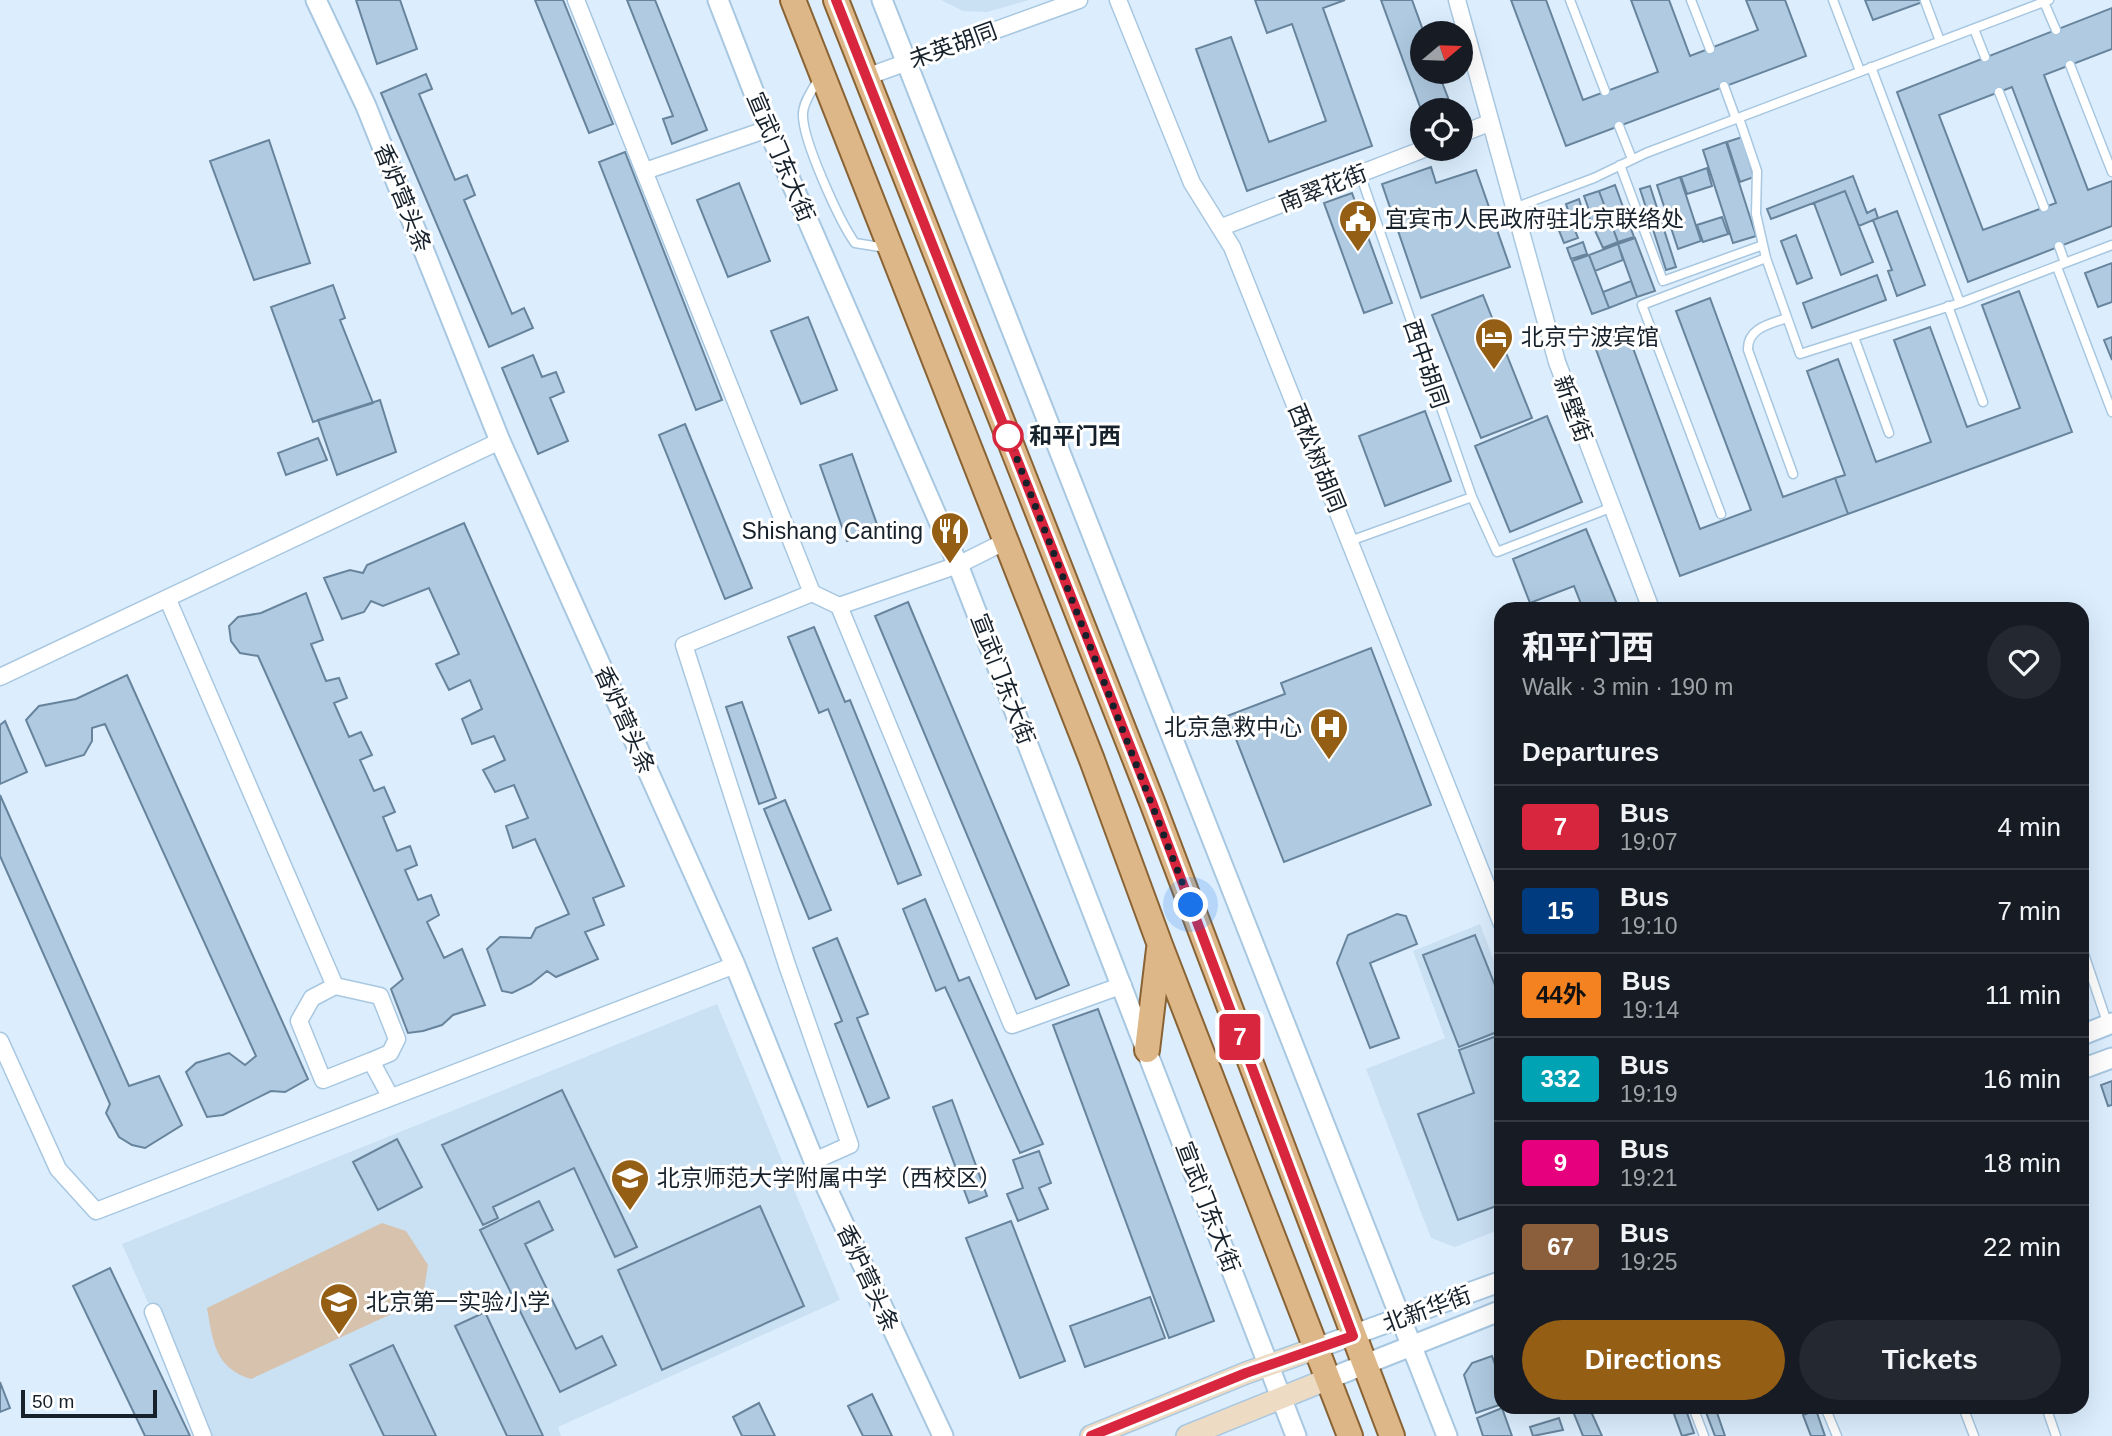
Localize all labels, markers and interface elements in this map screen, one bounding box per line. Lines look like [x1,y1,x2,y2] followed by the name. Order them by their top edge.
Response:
[905,17,1001,73] street label: 未英胡同
[1410,21,1474,84] north arrow
[1410,21,1473,161] map controls
[742,88,820,226] street label: 宣武门东大街
[1410,98,1473,161] button: locate
[369,140,437,256] street label: 香炉营头条
[1275,159,1371,217] street label: 南翠花街
[1337,198,1379,253] public building icon: 宜宾市人民政府驻北京联络处
[1385,206,1684,232] place label: 宜宾市人民政府驻北京联络处
[1399,316,1453,412] street label: 西中胡同
[1473,316,1515,371] hotel icon: 北京宁波宾馆
[1521,324,1659,350] place label: 北京宁波宾馆
[1549,372,1597,446] street label: 新壁街
[1283,400,1351,516] street label: 西松树胡同
[993,421,1023,451] marker: 和平门西
[1029,423,1121,449] place label: 和平门西
[929,510,971,565] restaurant icon: Shishang Canting
[741,518,923,544] place label: Shishang Canting
[966,610,1040,748] street label: 宣武门东大街
[1987,625,2061,699] button: heart
[1522,629,1654,666] text: 和平门西
[590,662,660,778] street label: 香炉营头条
[1522,674,1733,700] text: Walk · 3 min · 190 m
[1308,706,1350,761] hospital icon: 北京急救中心
[1164,714,1302,740] place label: 北京急救中心
[1522,737,1659,767] text: Departures
[1620,798,1669,828] text: Bus
[1997,812,2061,842] text: 4 min
[1554,813,1567,840] text: 7
[1620,829,1678,855] text: 19:07
[1620,882,1669,912] text: Bus
[1173,887,1208,922] your location
[1997,896,2061,926] text: 7 min
[1547,897,1574,924] text: 15
[1620,913,1678,939] text: 19:10
[1622,966,1671,996] text: Bus
[1985,980,2061,1010] text: 11 min
[1536,981,1587,1008] text: 44外
[1622,997,1679,1023] text: 19:14
[1217,1014,1263,1060] line badge: 7
[1233,1023,1247,1050] text: 7
[1620,1050,1669,1080] text: Bus
[1983,1064,2061,1094] text: 16 min
[1540,1065,1581,1092] text: 332
[1620,1081,1678,1107] text: 19:19
[1620,1134,1669,1164] text: Bus
[1171,1138,1245,1276] street label: 宣武门东大街
[1983,1148,2061,1178] text: 18 min
[1554,1149,1567,1176] text: 9
[609,1157,651,1212] school or university icon: 北京师范大学附属中学（西校区）
[657,1165,1002,1191] place label: 北京师范大学附属中学（西校区）
[1620,1165,1678,1191] text: 19:21
[1620,1218,1669,1248] text: Bus
[832,1220,904,1336] street label: 香炉营头条
[1983,1232,2061,1262] text: 22 min
[1547,1233,1574,1260] text: 67
[1620,1249,1678,1275] text: 19:25
[318,1281,360,1336] school or university icon: 北京第一实验小学
[1379,1281,1475,1337] street label: 北新华街
[366,1289,550,1315] place label: 北京第一实验小学
[1522,1320,1785,1400] button: Directions
[1799,1320,2061,1400] button: Tickets
[21,1387,158,1419] scale bar
[32,1391,74,1412] text: 50 m

